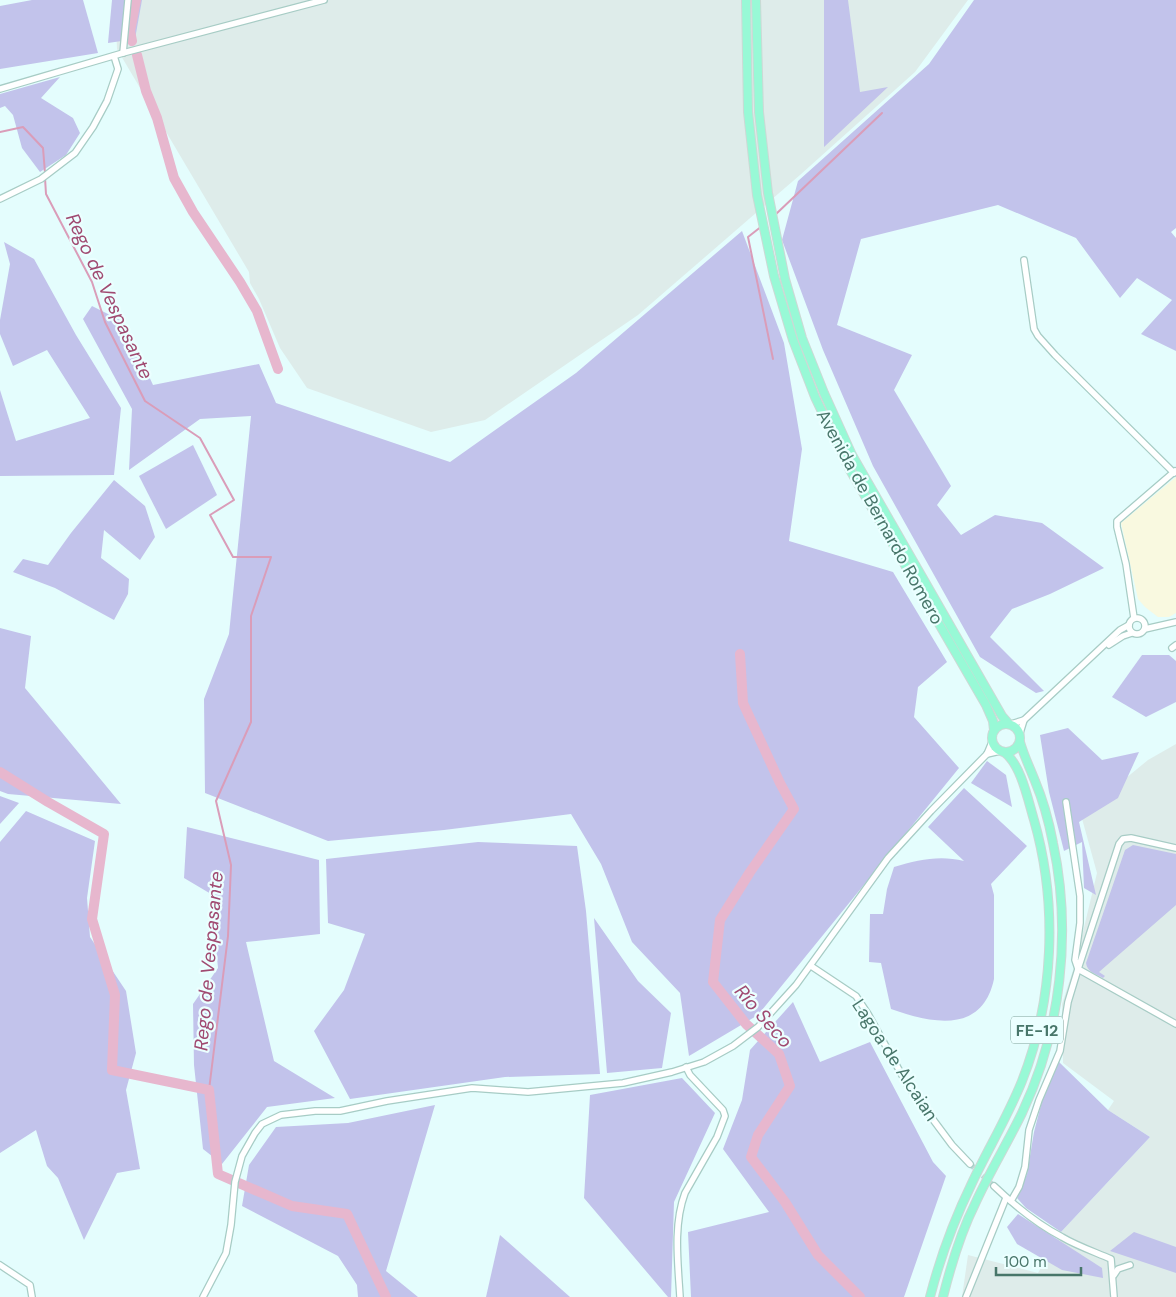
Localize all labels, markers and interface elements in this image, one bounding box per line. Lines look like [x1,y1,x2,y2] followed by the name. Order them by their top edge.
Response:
[60,209,159,383] water label: Rego de Vespasante
[811,405,949,629] street label: Avenida de Bernardo Romero
[188,870,229,1052] water label: Rego de Vespasante
[729,979,798,1053] water label: Río Seco
[847,994,943,1126] street label: Lagoa de Alcaian
[1011,1016,1063,1044] road number: FE-12
[996,1244,1081,1276] scale bar
[1004,1252,1047,1272] text: 100 m

